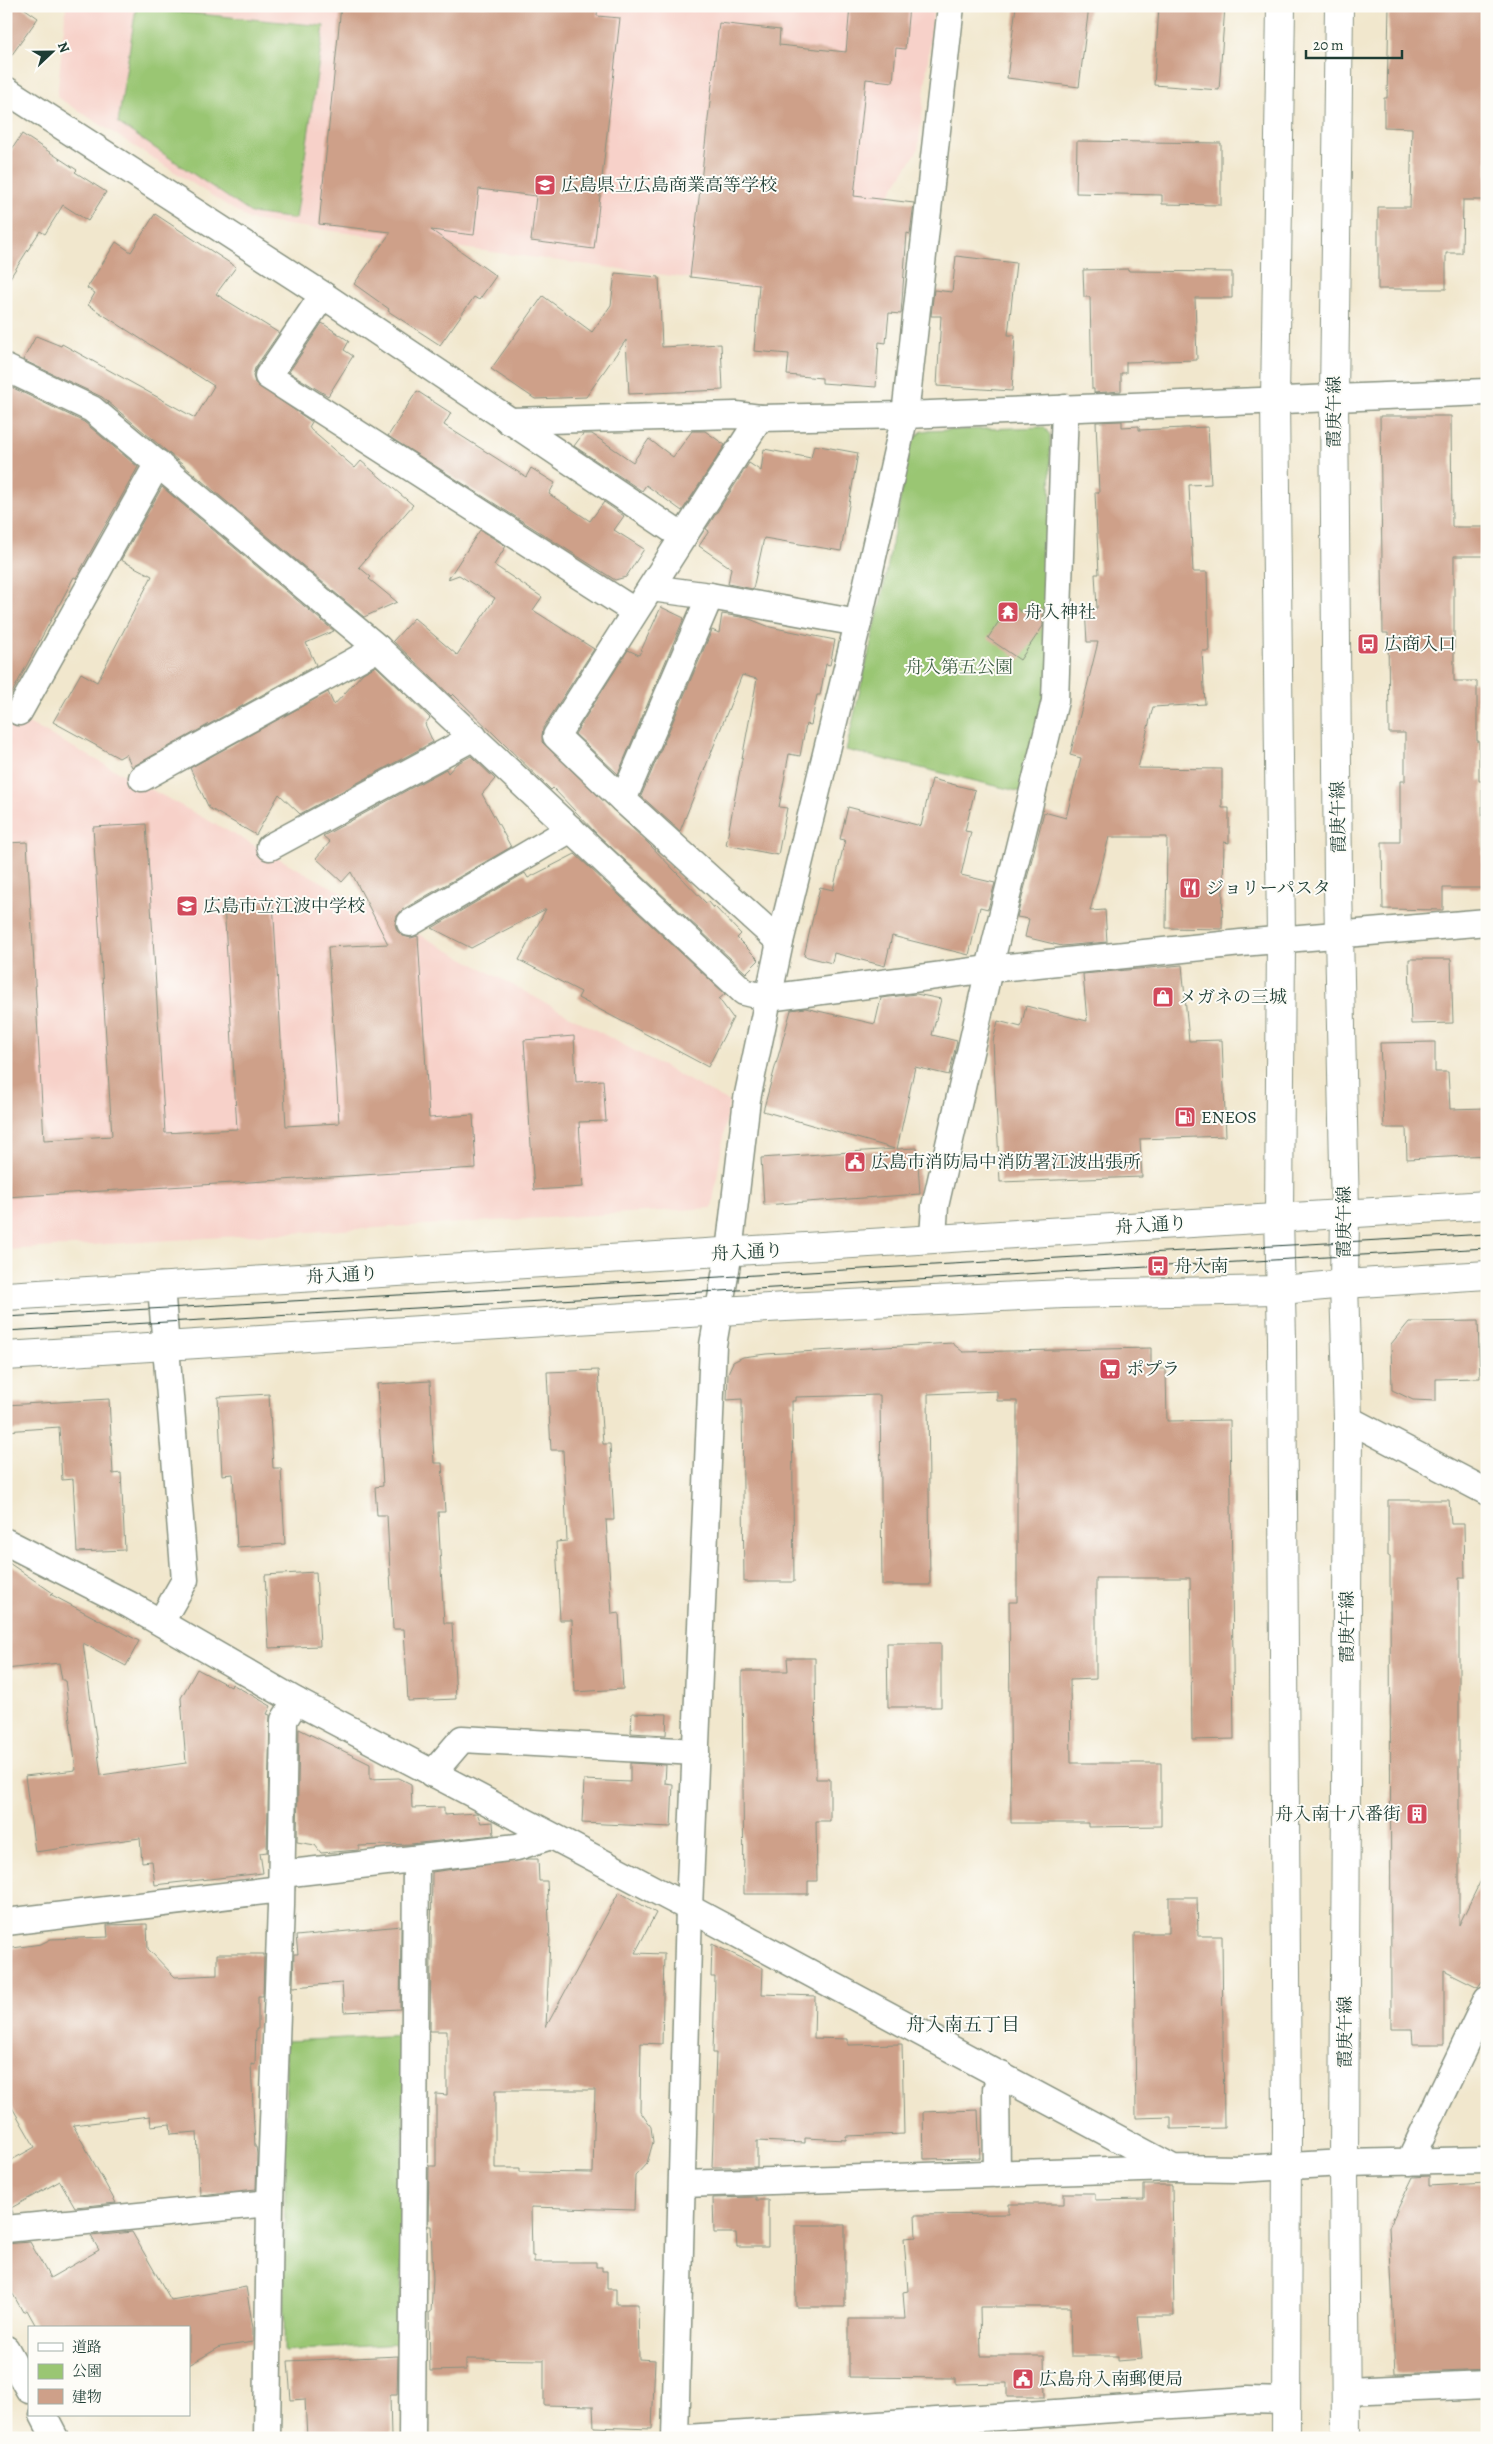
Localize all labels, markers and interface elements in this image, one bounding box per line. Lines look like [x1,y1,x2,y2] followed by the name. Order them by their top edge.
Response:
[28,28,78,78] north arrow
[1306,28,1402,60] scale bar
[1313,35,1344,55] text: 20 m
[53,39,74,56] text: N
[533,173,557,197] school or university icon: 広島県立広島商業高等学校
[561,173,777,197] place label: 広島県立広島商業高等学校
[1322,376,1346,448] street label: 霞庚午線
[996,600,1020,624] temple icon: 舟入神社
[1024,600,1096,624] place label: 舟入神社
[1356,632,1380,656] bus stop icon: 広商入口
[1384,632,1456,656] place label: 広商入口
[905,655,1013,679] park label: 舟入第五公園
[1325,781,1351,853] street label: 霞庚午線
[1178,876,1202,900] restaurant icon: ジョリーパスタ
[1206,876,1331,900] place label: ジョリーパスタ
[175,894,199,918] school or university icon: 広島市立江波中学校
[203,894,365,918] place label: 広島市立江波中学校
[1151,985,1175,1009] shop icon: メガネの三城
[1179,985,1287,1009] place label: メガネの三城
[1173,1105,1197,1129] fuel station icon: ENEOS
[1201,1105,1257,1129] place label: ENEOS
[843,1150,867,1174] public building icon: 広島市消防局中消防署江波出張所
[871,1150,1141,1174] place label: 広島市消防局中消防署江波出張所
[1332,1186,1356,1258] street label: 霞庚午線
[1114,1211,1188,1239] street label: 舟入通り
[710,1238,784,1266] street label: 舟入通り
[1146,1254,1170,1278] bus stop icon: 舟入南
[1174,1254,1228,1278] place label: 舟入南
[305,1261,379,1289] street label: 舟入通り
[1098,1357,1122,1381] supermarket icon: ポプラ
[1126,1357,1180,1381] place label: ポプラ
[1335,1591,1359,1663] street label: 霞庚午線
[1275,1802,1401,1826] place label: 舟入南十八番街
[1405,1802,1429,1826] building icon: 舟入南十八番街
[1333,1996,1357,2068] street label: 霞庚午線
[906,2012,1020,2038] district label: 舟入南五丁目
[28,2326,190,2416] legend
[72,2337,102,2357] text: 道路
[72,2361,102,2381] text: 公園
[1011,2367,1035,2391] public building icon: 広島舟入南郵便局
[1039,2367,1183,2391] place label: 広島舟入南郵便局
[72,2387,102,2407] text: 建物

